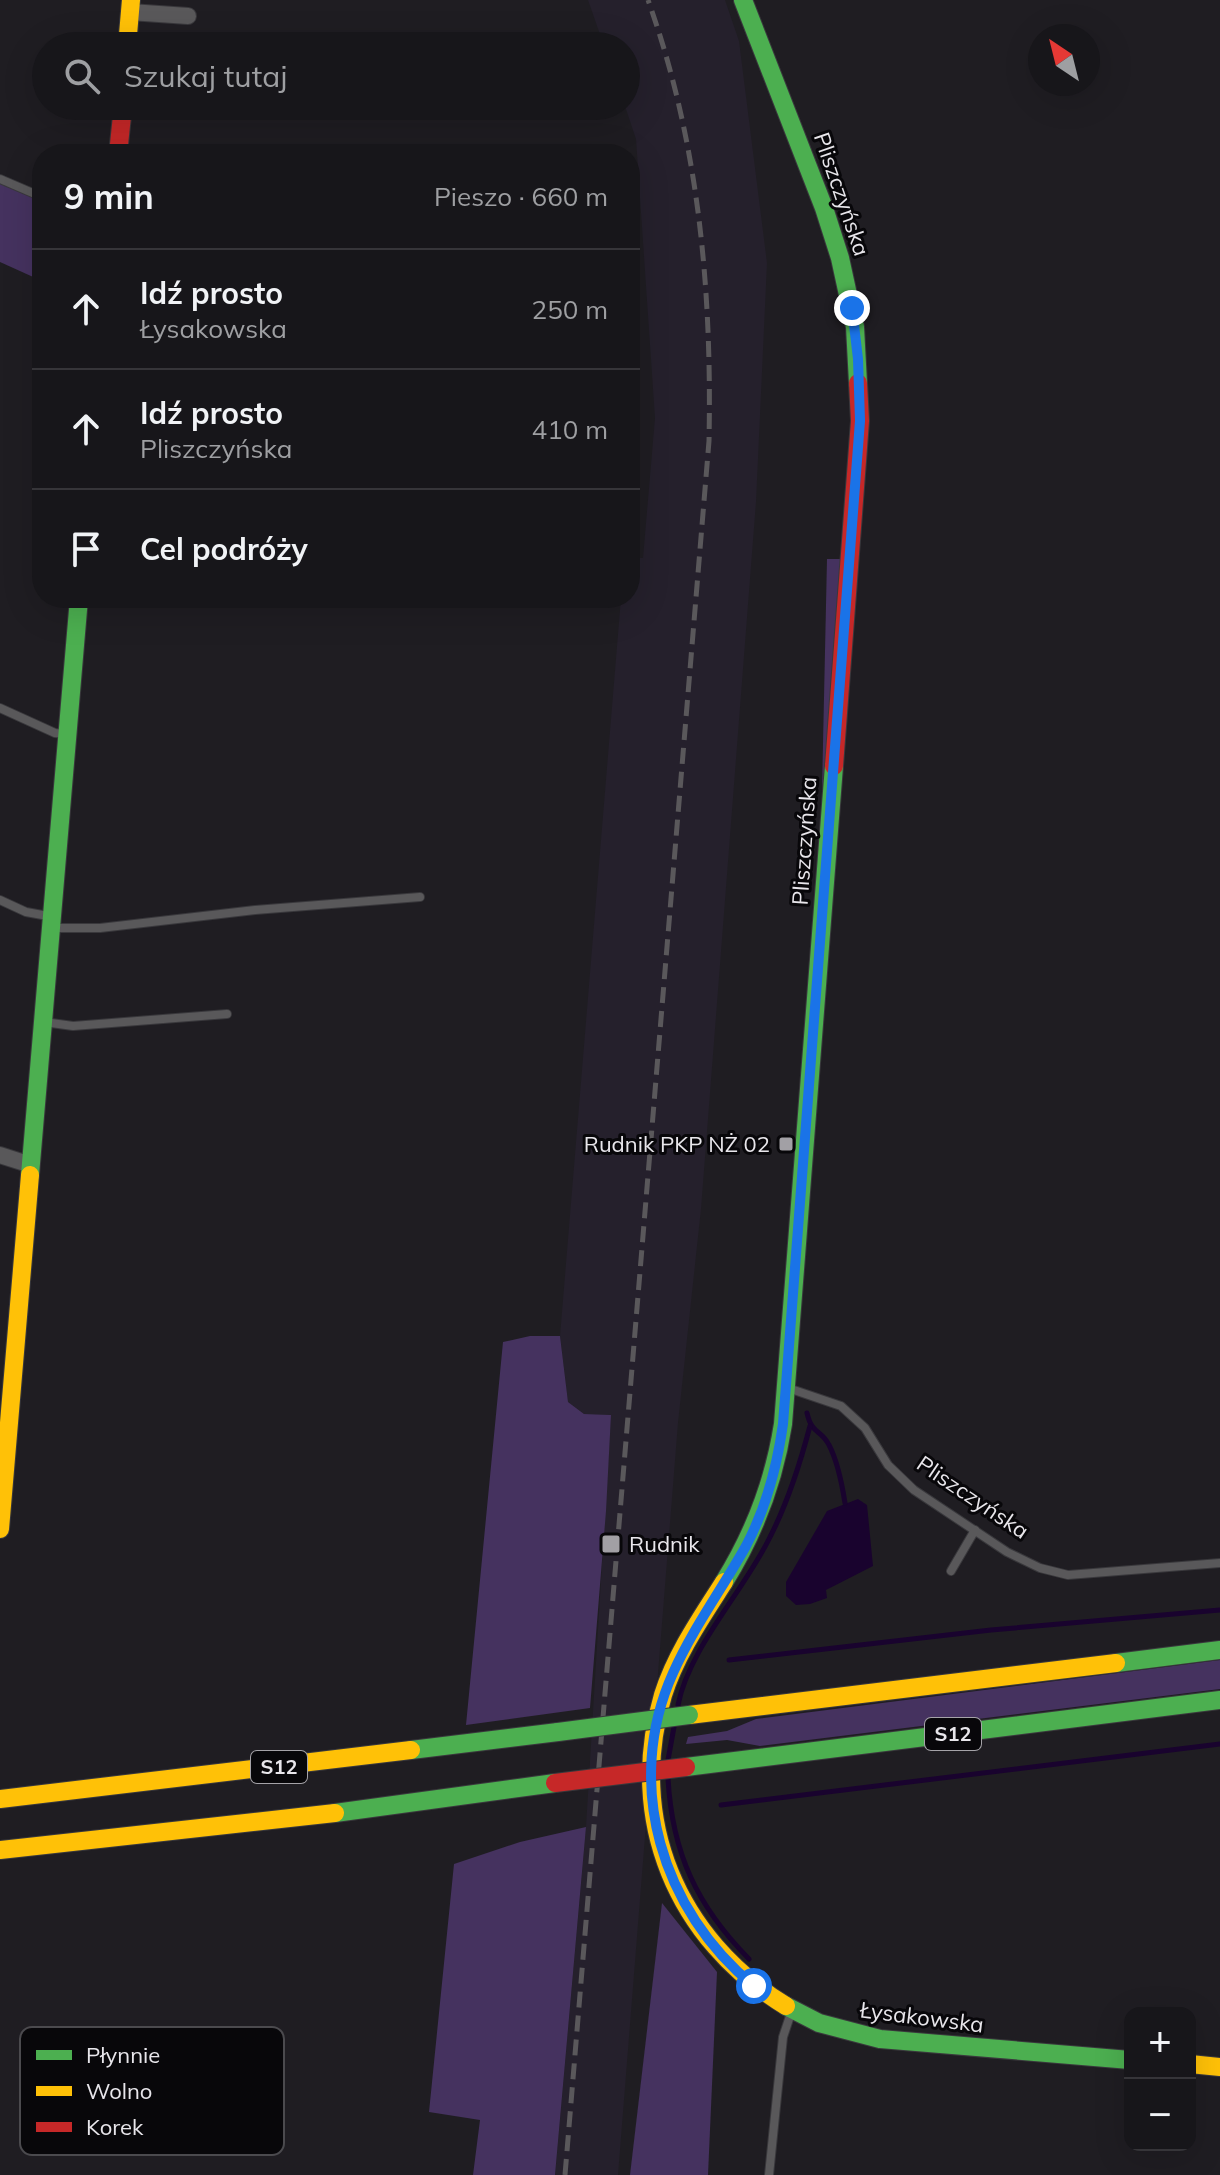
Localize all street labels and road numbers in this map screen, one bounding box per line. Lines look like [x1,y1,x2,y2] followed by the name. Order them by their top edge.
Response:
[808,129,876,259] street label: Pliszczyńska
[786,776,822,906] street label: Pliszczyńska
[912,1449,1034,1545] street label: Pliszczyńska
[925,1718,981,1750] road number: S12
[251,1751,307,1783] road number: S12
[858,1995,985,2038] street label: Łysakowska

